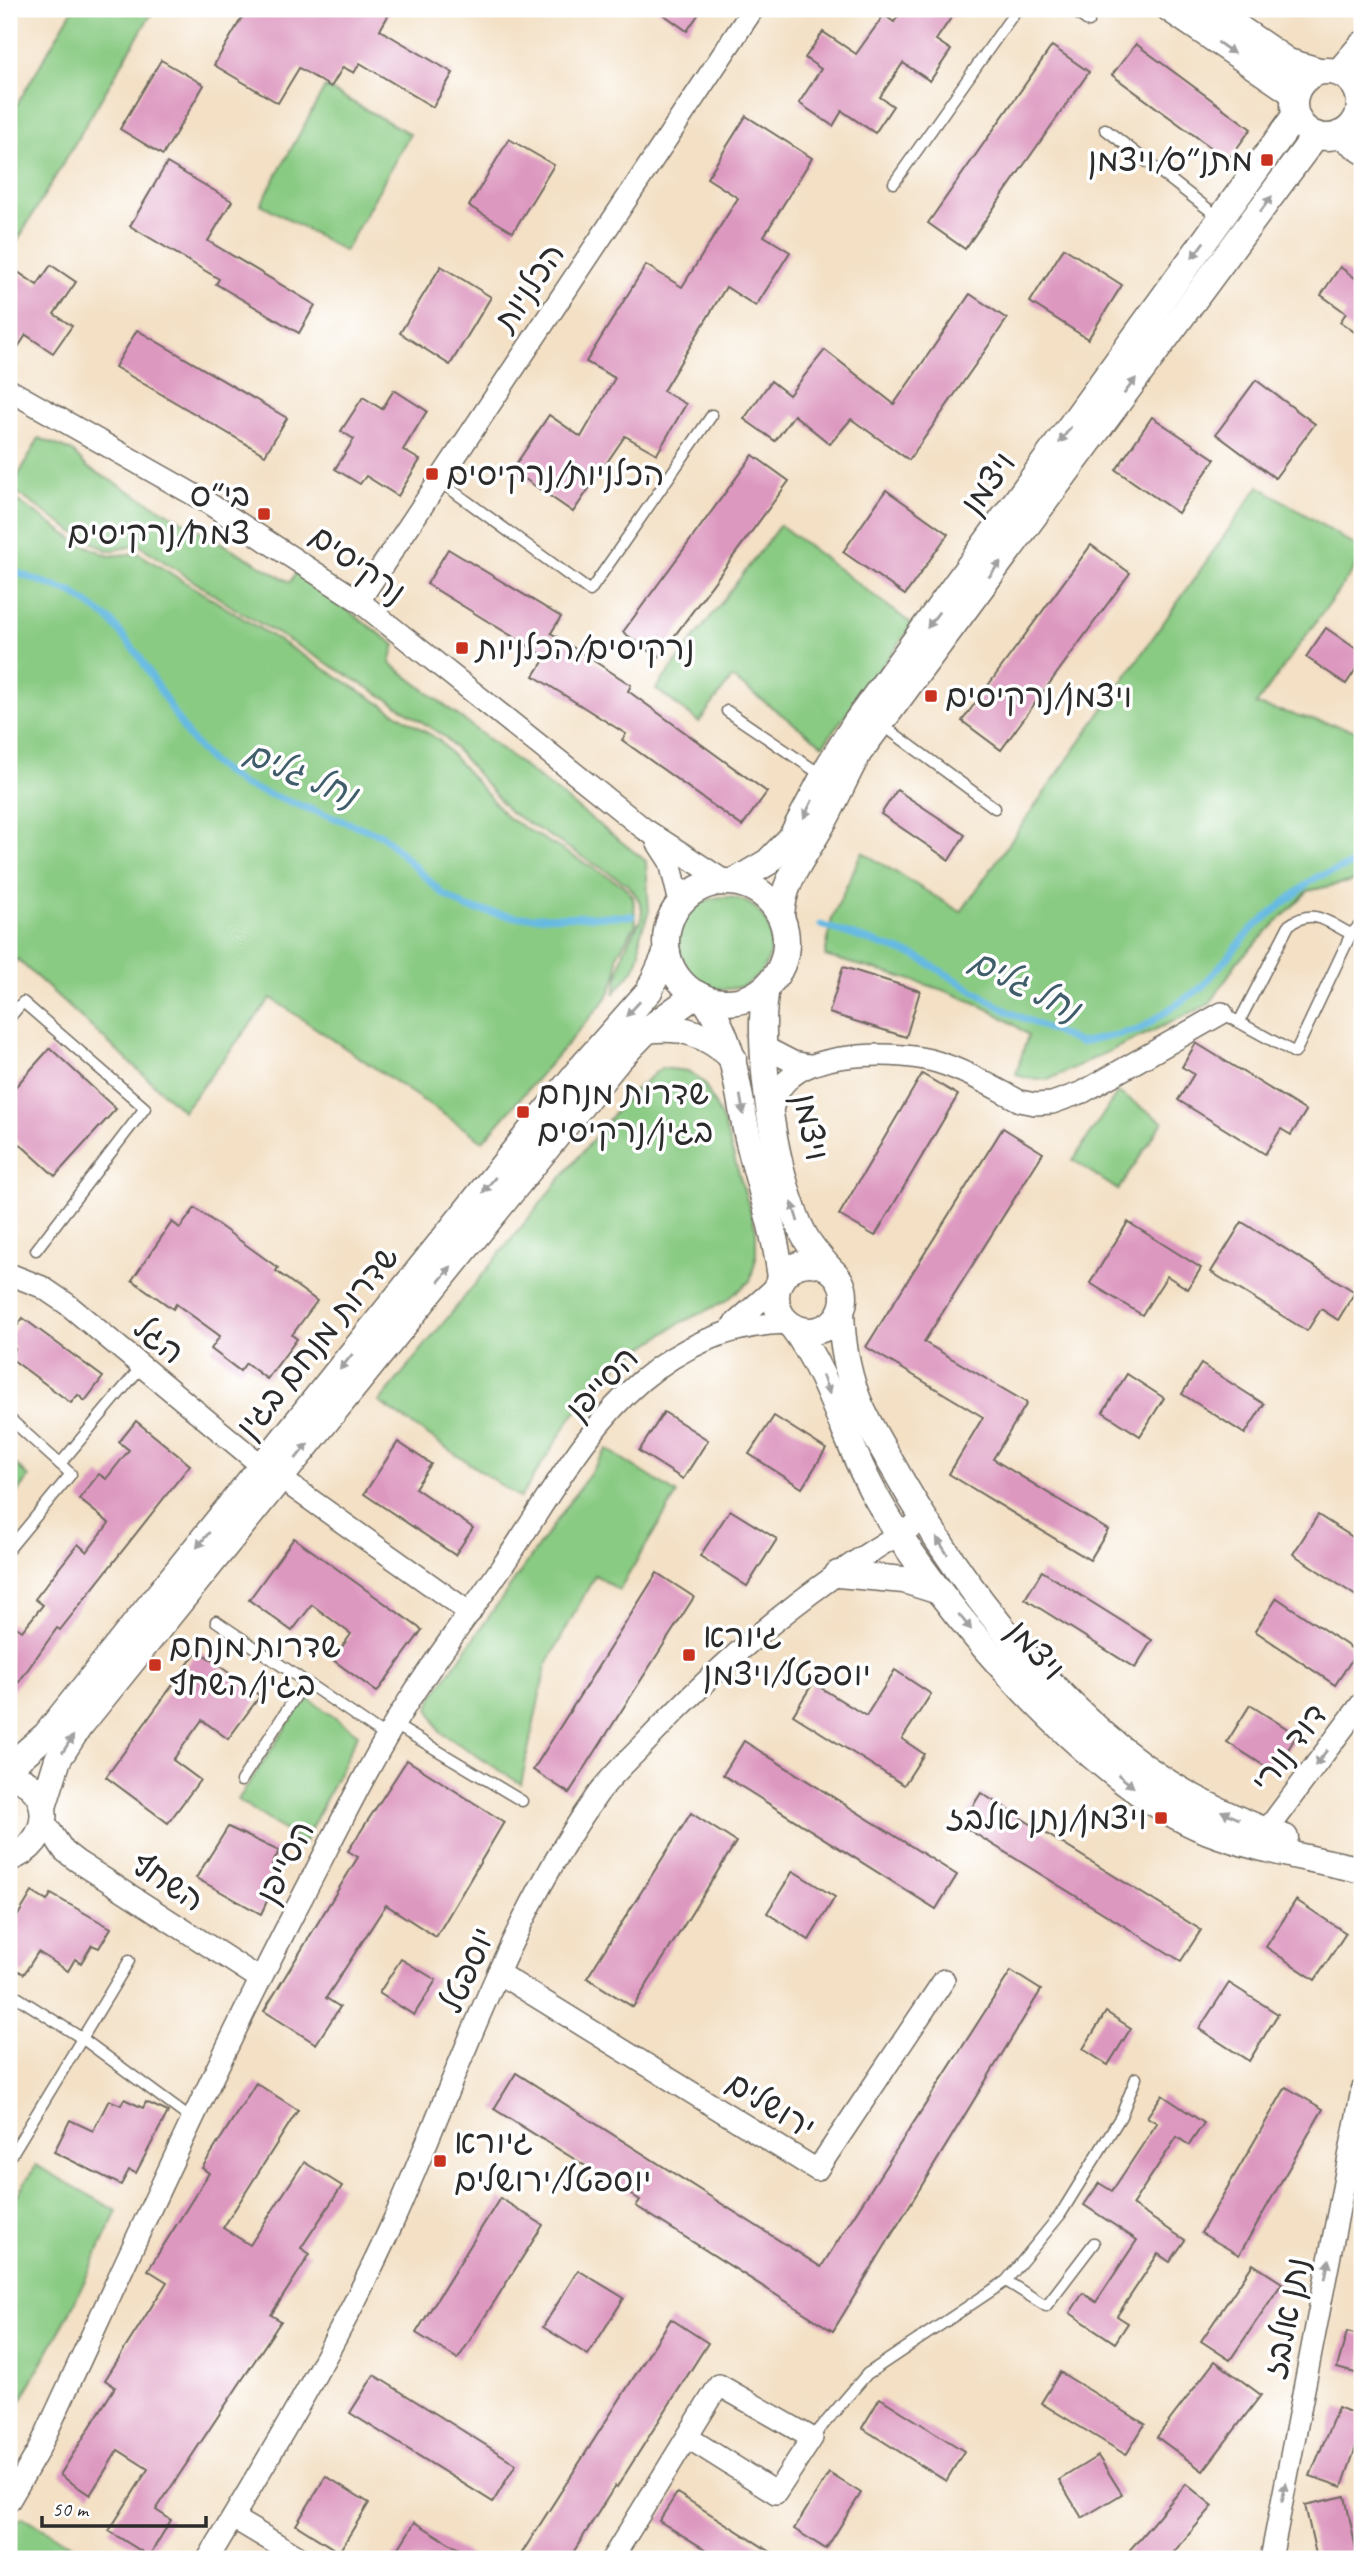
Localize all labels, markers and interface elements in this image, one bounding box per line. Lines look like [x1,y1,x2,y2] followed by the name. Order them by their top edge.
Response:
[1217,41,1235,55] one-way arrow
[1088,139,1253,181] place label: מתנ״ס/ויצמן
[1259,152,1275,168] marker: מתנ״ס/ויצמן
[1259,194,1273,213] one-way arrow
[483,234,574,341] street label: הכלניות
[1191,241,1205,260] one-way arrow
[1123,377,1137,395] one-way arrow
[1059,426,1073,444] one-way arrow
[951,443,1025,523] street label: ויצמן
[446,453,665,495] place label: הכלניות/נרקיסים
[424,466,440,482] marker: הכלניות/נרקיסים
[67,474,250,554] place label: בי״ס צמח/נרקיסים
[256,506,272,522] marker: בי״ס צמח/נרקיסים
[302,515,414,613] street label: נרקיסים
[987,560,1001,578] one-way arrow
[926,611,940,629] one-way arrow
[474,627,695,669] place label: נרקיסים/הכלניות
[454,640,470,656] marker: נרקיסים/הכלניות
[945,675,1132,717] place label: ויצמן/נרקיסים
[923,688,939,704] marker: ויצמן/נרקיסים
[238,730,366,819] water label: נחל גלים
[802,799,813,819] one-way arrow
[962,938,1089,1033] water label: נחל גלים
[625,1000,641,1017] one-way arrow
[537,1072,713,1152] place label: שדרות מנחם בגין/נרקיסים
[783,1090,839,1164] street label: ויצמן
[737,1094,748,1116] one-way arrow
[515,1104,531,1120] marker: שדרות מנחם בגין/נרקיסים
[481,1176,496,1194] one-way arrow
[789,1201,800,1222] one-way arrow
[226,1237,408,1447] street label: שדרות מנחם בגין
[437,1266,452,1284] one-way arrow
[125,1307,193,1373] street label: הגל
[556,1337,648,1429] street label: הסייפן
[338,1353,353,1371] one-way arrow
[820,1375,831,1396] one-way arrow
[294,1443,309,1461] one-way arrow
[196,1531,211,1548] one-way arrow
[936,1536,949,1555] one-way arrow
[998,1611,1074,1689] street label: ויצמן
[957,1614,972,1631] one-way arrow
[703,1615,871,1695] place label: גיורא יוספטל/ויצמן
[169,1625,341,1705] place label: שדרות מנחם בגין/השחף
[681,1647,697,1663] marker: גיורא יוספטל/ויצמן
[147,1657,163,1673] marker: שדרות מנחם בגין/השחף
[1242,1695,1336,1801] street label: דוד נורי
[61,1734,74,1753] one-way arrow
[1315,1749,1329,1767] one-way arrow
[1117,1774,1135,1789] one-way arrow
[946,1797,1147,1839] place label: ויצמן/נתן אלבז
[1220,1809,1240,1821] one-way arrow
[1153,1810,1169,1826] marker: ויצמן/נתן אלבז
[246,1813,324,1911] street label: הסייפן
[123,1843,213,1921] street label: השחף
[430,1921,504,2019] street label: יוספטל
[719,2061,823,2149] street label: ירושלים
[454,2121,651,2201] place label: גיורא יוספטל/ירושלים
[432,2153,448,2169] marker: גיורא יוספטל/ירושלים
[1254,2254,1318,2382] street label: נתן אלבז
[1322,2258,1333,2280] one-way arrow
[1279,2481,1290,2503] one-way arrow
[42,2484,206,2528] scale bar
[52,2496,90,2522] text: 50 m

